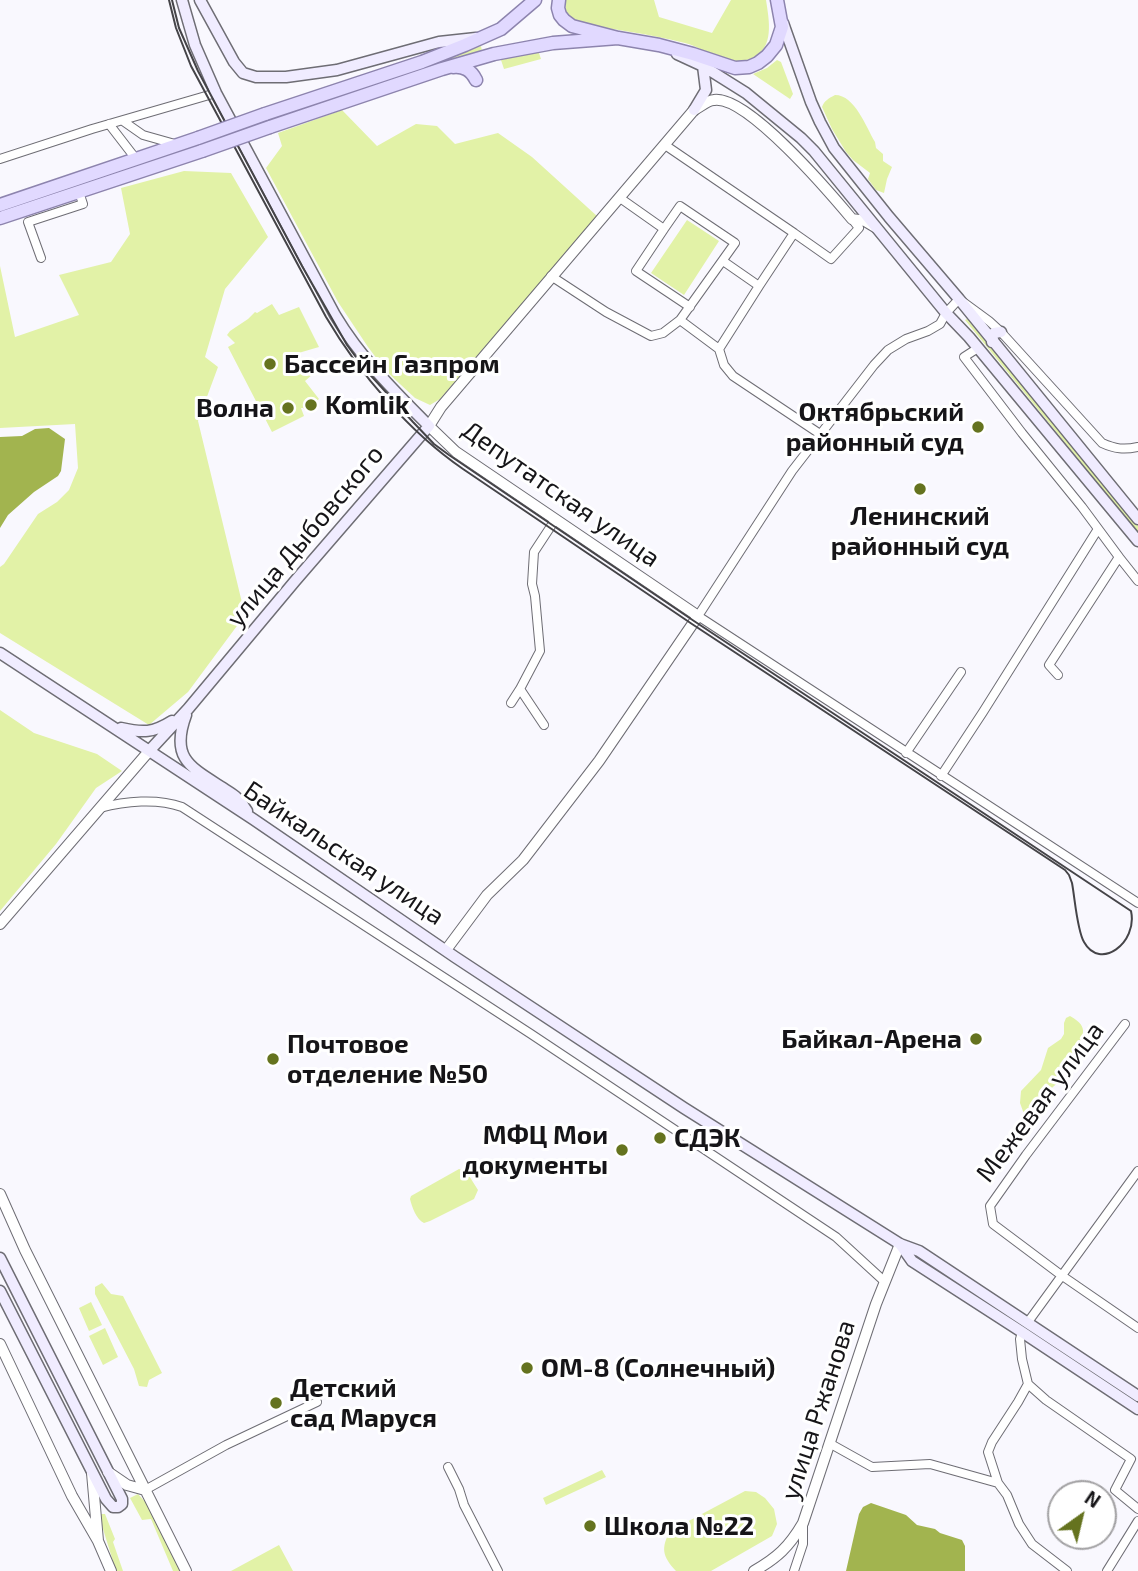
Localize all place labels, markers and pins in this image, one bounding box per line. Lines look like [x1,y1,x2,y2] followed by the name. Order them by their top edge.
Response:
[284,348,500,380] place label: Бассейн Газпром
[262,356,278,372] marker: Бассейн Газпром
[325,389,410,421] place label: Komlik
[196,392,274,424] place label: Волна
[786,396,964,458] place label: Октябрьский районный суд
[303,397,319,413] marker: Komlik
[280,400,296,416] marker: Волна
[970,419,986,435] marker: Октябрьский районный суд
[912,481,928,497] marker: Ленинский районный суд
[831,500,1009,562] place label: Ленинский районный суд
[781,1023,962,1055] place label: Байкал-Арена
[287,1028,488,1090] place label: Почтовое отделение №50
[968,1031,984,1047] marker: Байкал-Арена
[265,1051,281,1067] marker: Почтовое отделение №50
[462,1119,608,1180] place label: МФЦ Мои документы
[674,1122,741,1154] place label: СДЭК
[652,1130,668,1146] marker: СДЭК
[614,1142,630,1158] marker: МФЦ Мои документы
[541,1352,775,1384] place label: ОМ-8 (Солнечный)
[519,1360,535,1376] marker: ОМ-8 (Солнечный)
[290,1372,437,1434] place label: Детский сад Маруся
[268,1395,284,1411] marker: Детский сад Маруся
[604,1510,754,1542] place label: Школа №22
[582,1518,598,1534] marker: Школа №22

